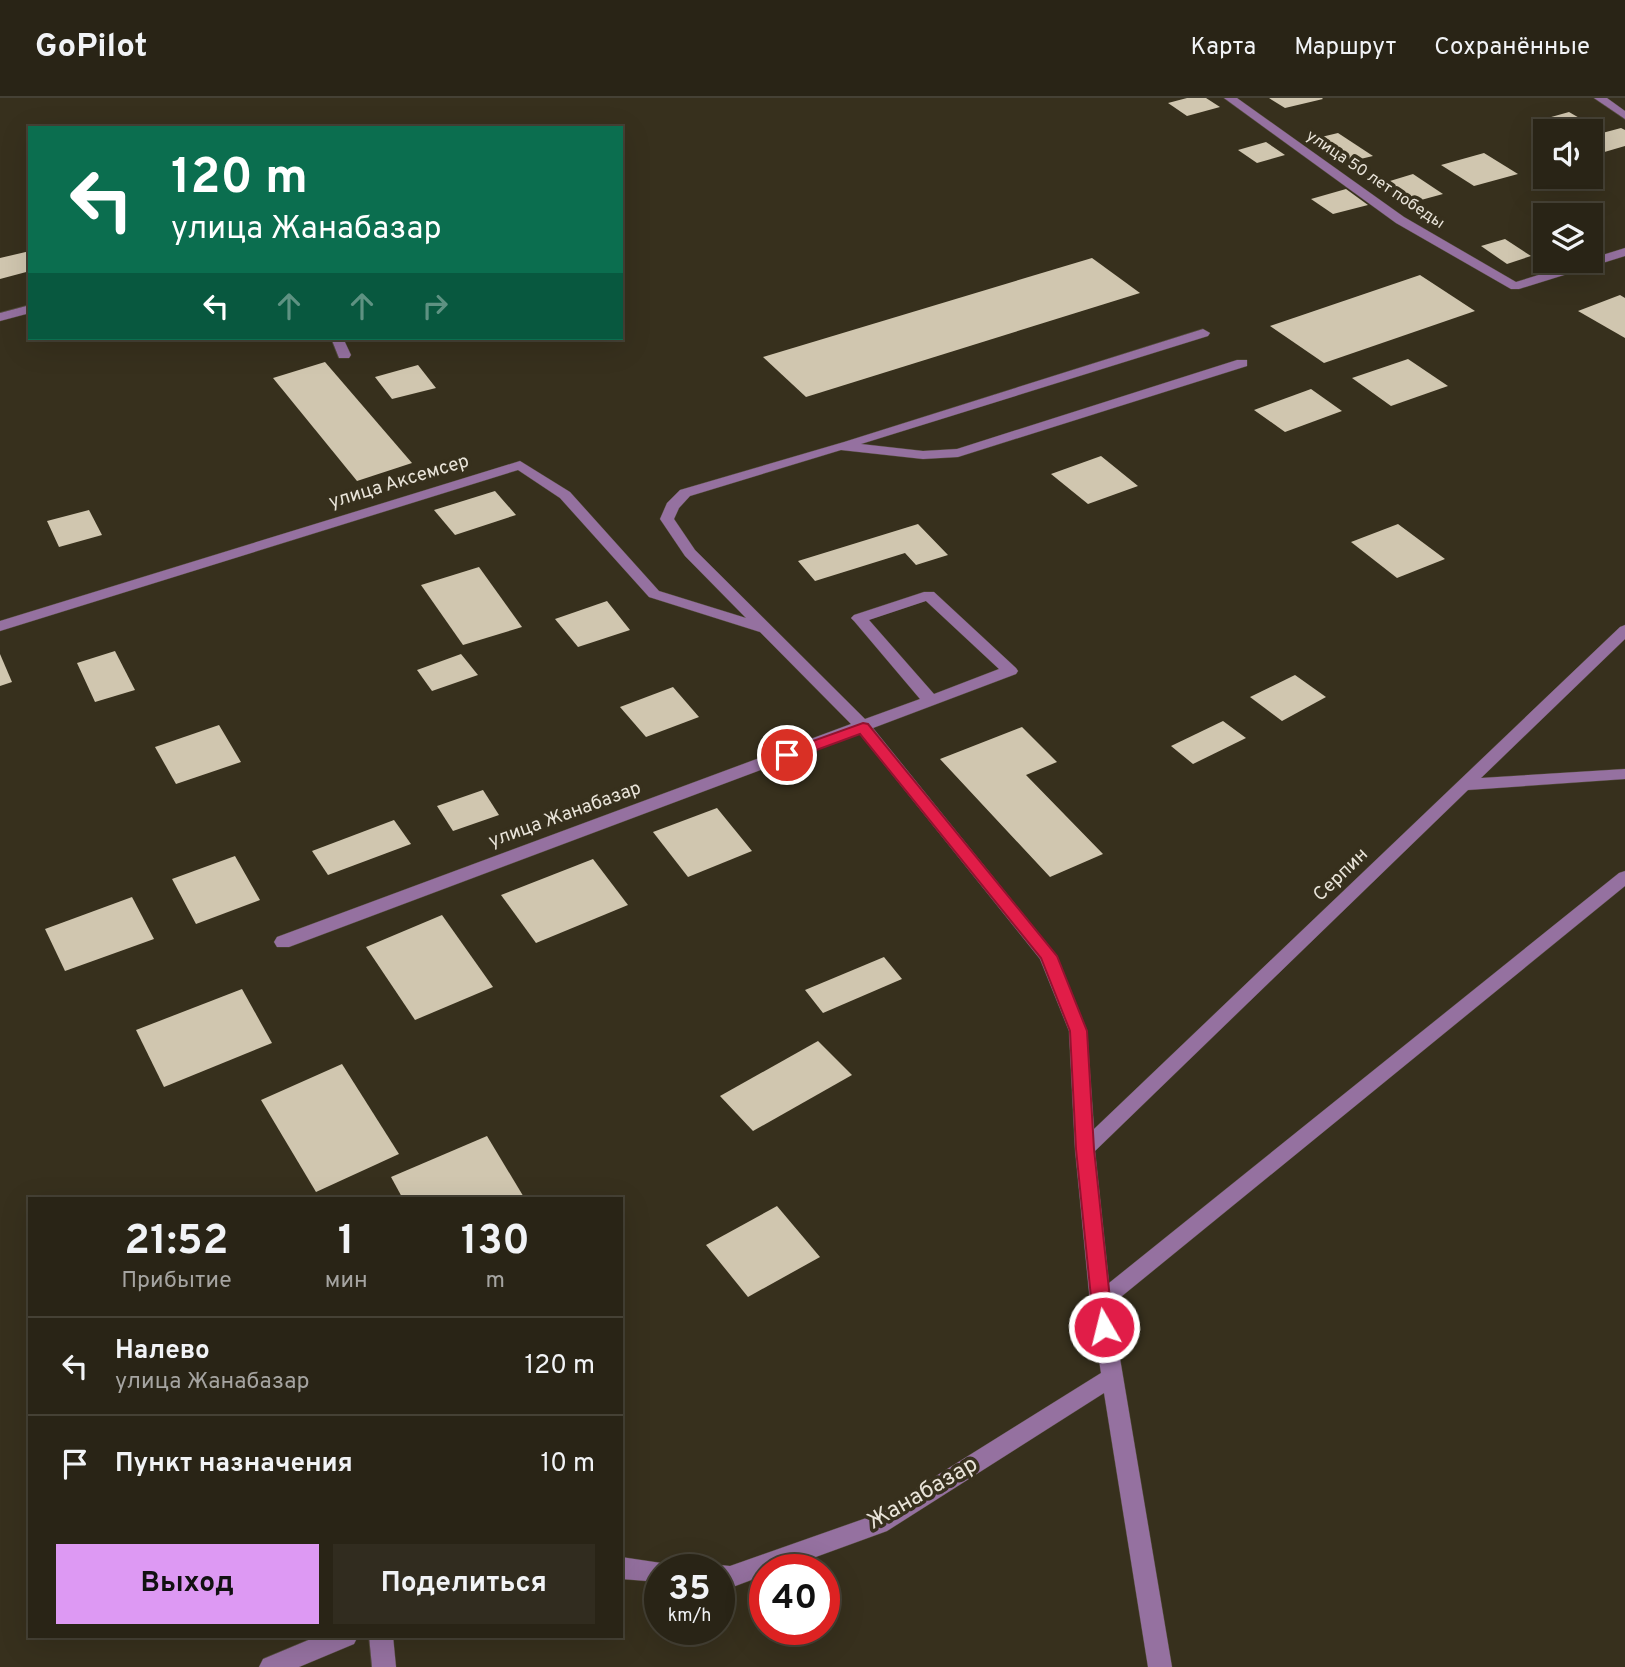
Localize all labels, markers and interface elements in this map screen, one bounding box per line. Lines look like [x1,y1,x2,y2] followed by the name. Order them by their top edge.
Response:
[35,27,148,69] text: GoPilot
[1190,33,1256,63] text: Карта
[1294,33,1396,63] text: Маршрут
[1434,33,1590,63] text: Сохранённые
[1533,119,1603,273] map controls
[1533,119,1603,189] button: sound
[1302,126,1448,234] street label: улица 50 лет победы
[171,149,308,211] text: 120 m
[56,154,147,245] icon: left
[1533,203,1603,273] button: layers
[171,210,442,250] text: улица Жанабазар
[197,287,235,325] icon: left
[270,287,308,325] icon: ahead
[343,287,381,325] icon: ahead
[416,287,454,325] icon: right
[326,449,472,515] street label: улица Аксемсер
[757,725,817,785] pin
[768,736,806,774] icon: arrive
[485,776,645,854] street label: улица Жанабазар
[1308,843,1374,907] street label: Серпин
[124,1216,228,1269] text: 21:52
[338,1216,355,1269] text: 1
[461,1216,530,1269] text: 130
[121,1267,232,1296] text: Прибытие
[325,1267,368,1296] text: мин
[486,1267,505,1296] text: m
[1067,1290,1141,1364] position arrow
[115,1335,210,1368] text: Налево
[56,1347,94,1385] icon: left
[525,1350,595,1383] text: 120 m
[115,1368,309,1397] text: улица Жанабазар
[56,1445,94,1483] icon: arrive
[115,1448,353,1481] text: Пункт назначения
[540,1448,595,1481] text: 10 m
[863,1451,983,1537] street label: Жанабазар
[56,1544,319,1624] button: Выход
[333,1544,595,1624] button: Поделиться
[749,1554,840,1645] speed limit sign: 40
[668,1568,711,1612] text: 35
[668,1605,711,1628] text: km/h

